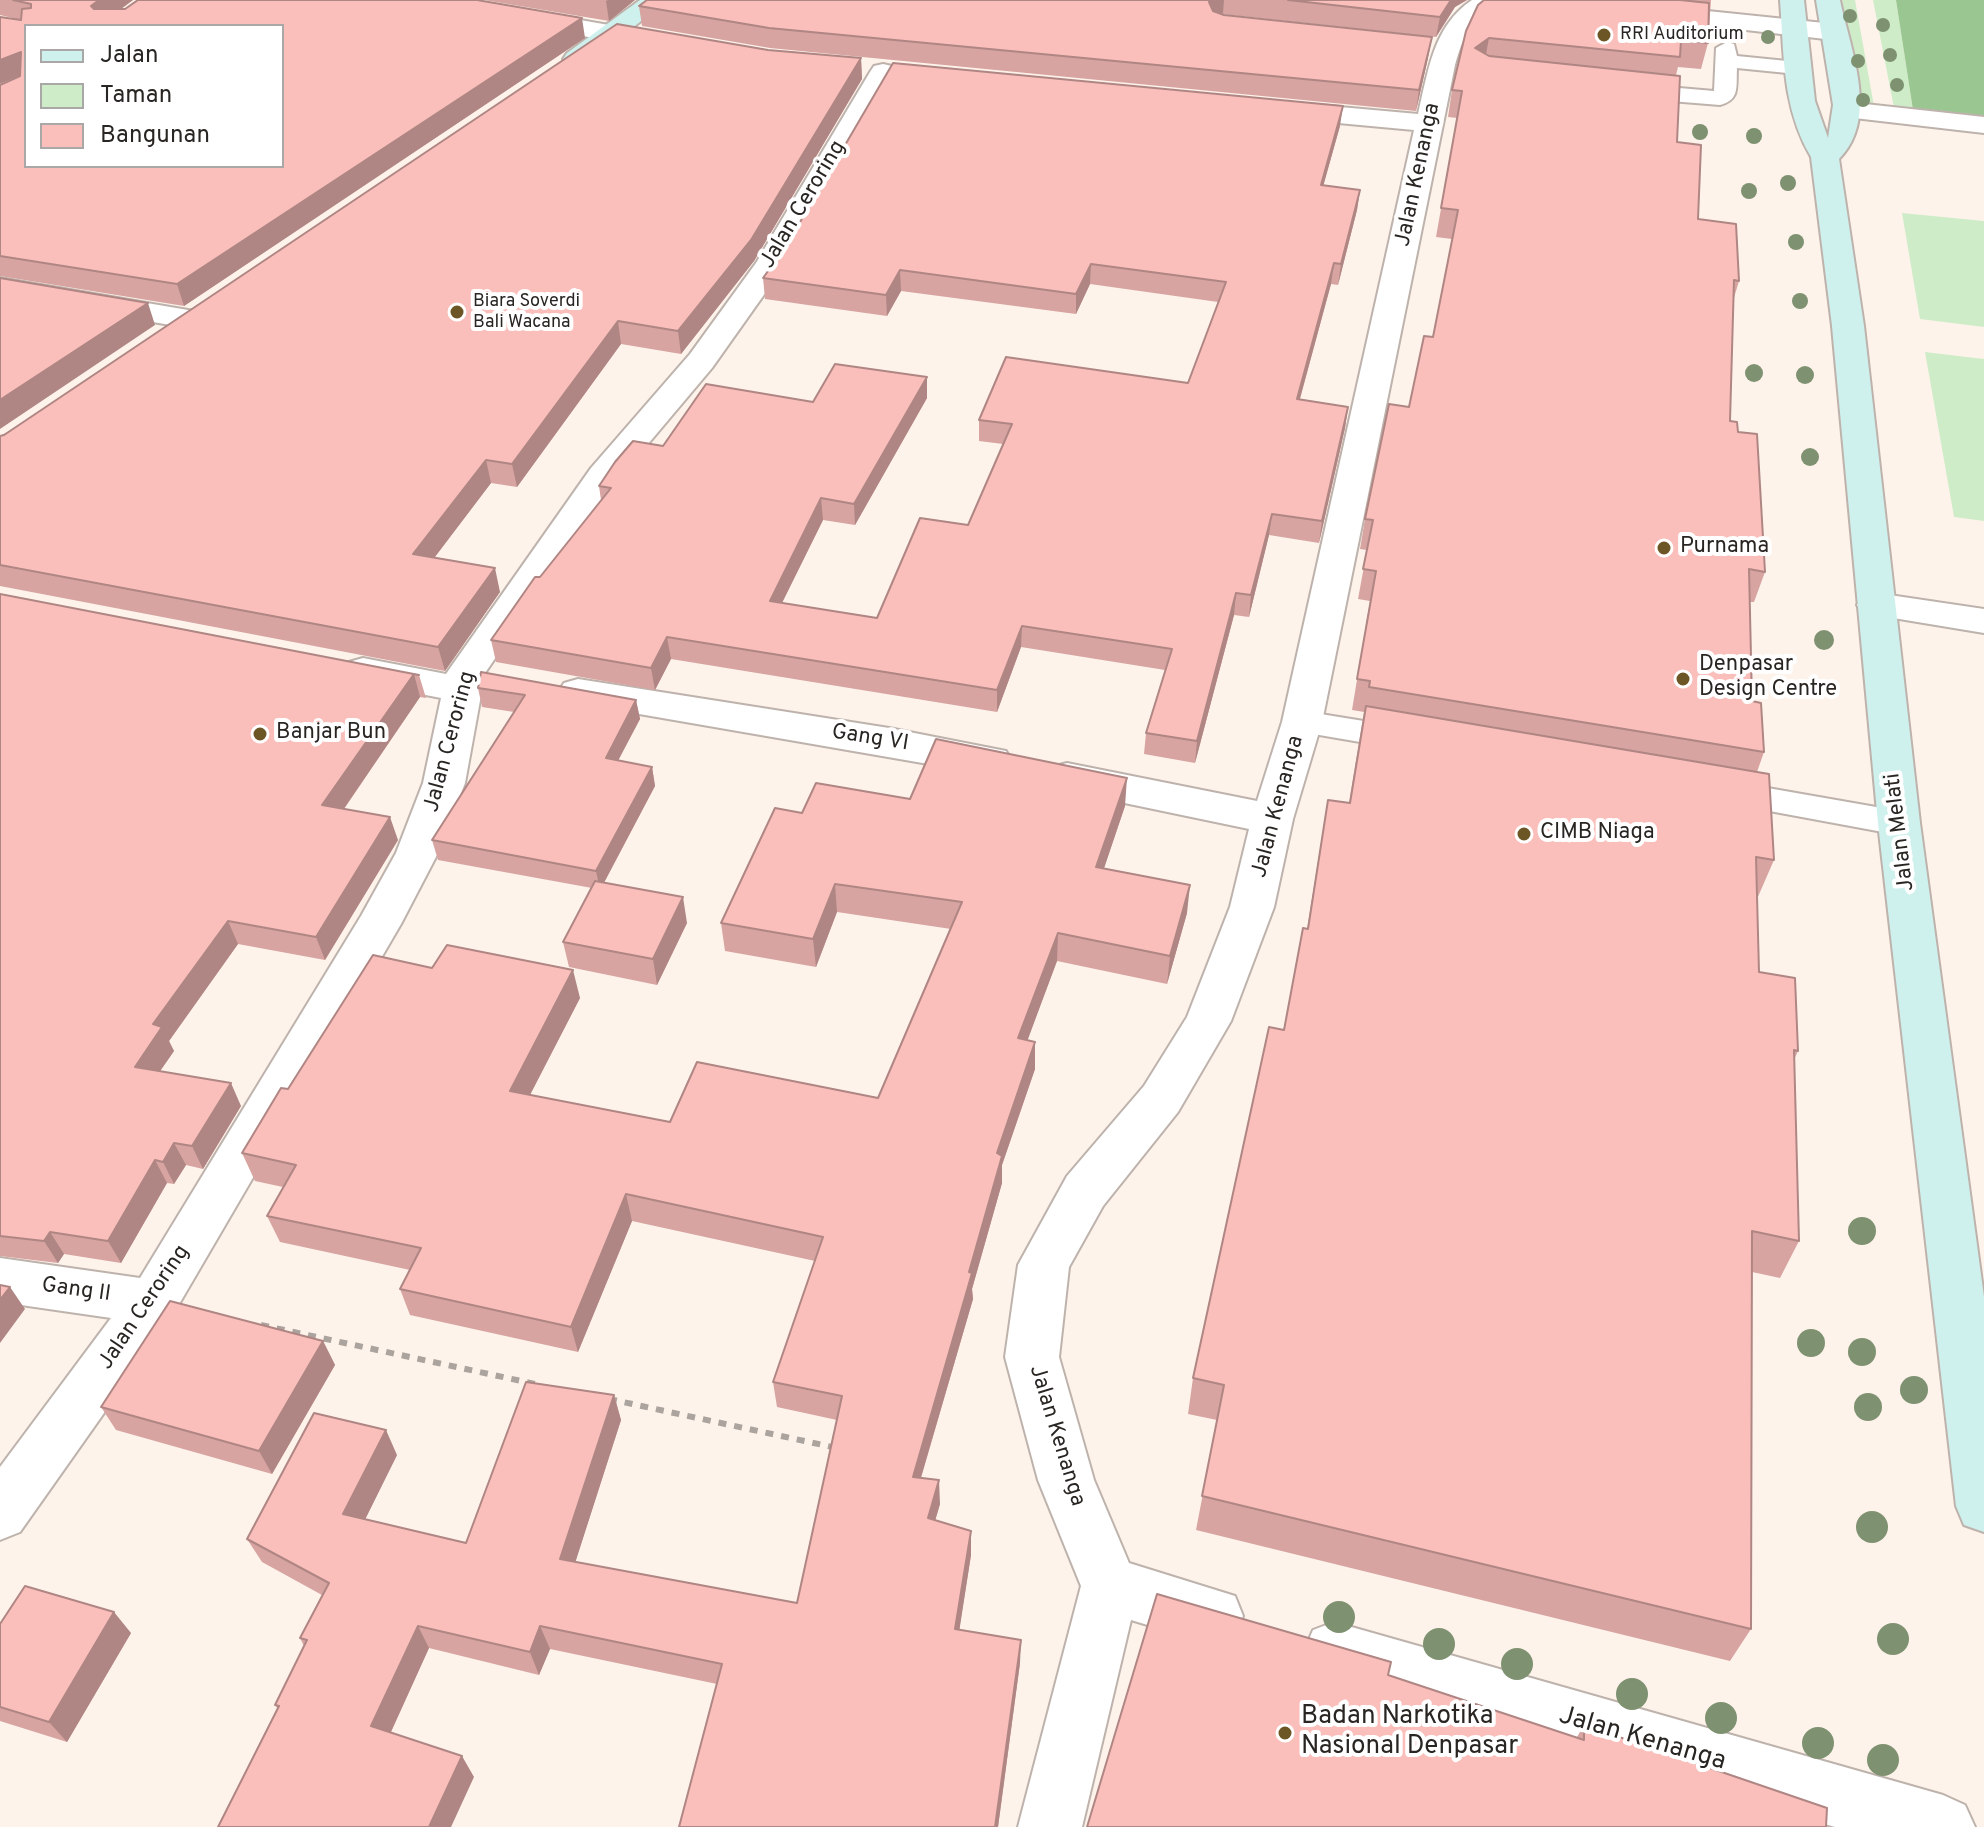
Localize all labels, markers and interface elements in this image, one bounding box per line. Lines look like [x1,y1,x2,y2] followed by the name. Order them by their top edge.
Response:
[24,24,284,168] legend
[1620,24,1744,46] place label: RRI Auditorium
[1595,26,1613,44] marker: RRI Auditorium
[100,41,158,71] text: Jalan
[100,81,172,111] text: Taman
[1391,101,1447,249] street label: Jalan Kenanga
[100,121,210,151] text: Bangunan
[755,136,853,274] street label: Jalan Ceroring
[473,291,580,334] place label: Biara Soverdi Bali Wacana
[448,303,466,321] marker: Biara Soverdi Bali Wacana
[1680,535,1769,561] place label: Purnama
[1655,539,1673,557] marker: Purnama
[1699,653,1837,704] place label: Denpasar Design Centre
[420,669,482,815] street label: Jalan Ceroring
[1674,670,1692,688] marker: Denpasar Design Centre
[830,720,910,758] street label: Gang VI
[276,721,386,747] place label: Banjar Bun
[251,725,269,743] marker: Banjar Bun
[1247,733,1311,881] street label: Jalan Kenanga
[1881,771,1921,893] street label: Jalan Melati
[1540,821,1655,847] place label: CIMB Niaga
[1515,825,1533,843] marker: CIMB Niaga
[94,1241,196,1375] street label: Jalan Ceroring
[40,1273,112,1309] street label: Gang II
[1022,1362,1090,1510] street label: Jalan Kenanga
[1555,1701,1729,1779] street label: Jalan Kenanga
[1301,1702,1518,1764] place label: Badan Narkotika Nasional Denpasar
[1276,1724,1294,1742] marker: Badan Narkotika Nasional Denpasar

